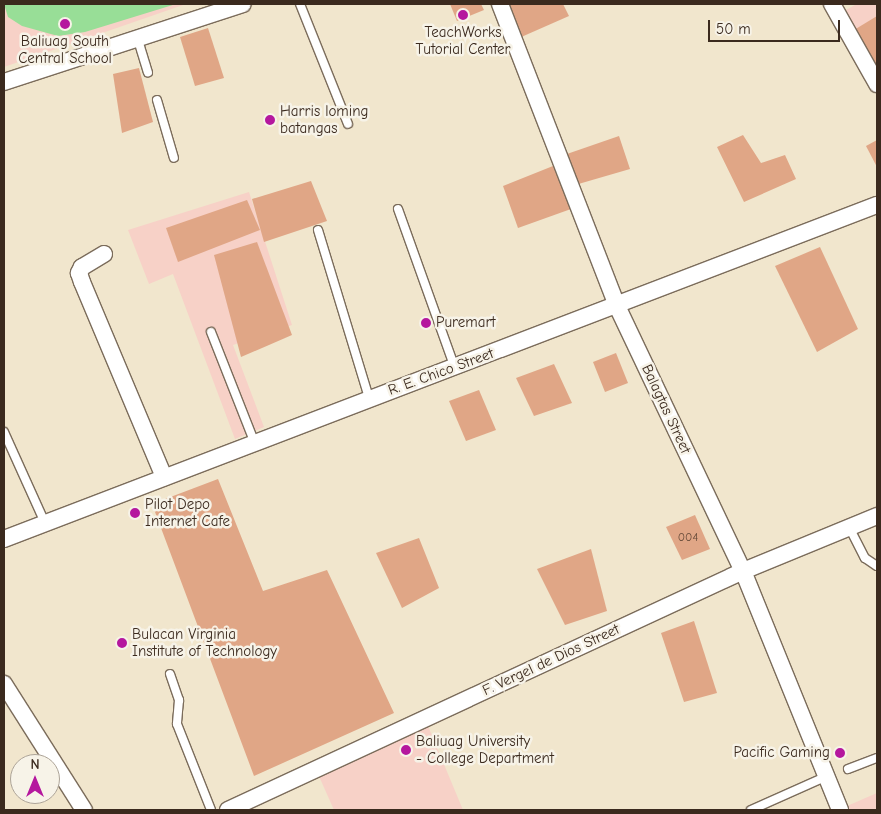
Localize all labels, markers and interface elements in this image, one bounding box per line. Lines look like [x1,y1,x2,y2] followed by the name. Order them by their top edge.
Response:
[457,9,469,21] marker: TeachWorks Tutorial Center
[711,10,844,42] scale bar
[59,18,71,30] marker: Baliuag South Central School
[716,20,751,38] text: 50 m
[415,23,511,58] place label: TeachWorks Tutorial Center
[18,32,112,67] place label: Baliuag South Central School
[280,102,368,137] place label: Harris loming batangas
[264,114,276,126] marker: Harris loming batangas
[436,314,496,332] place label: Puremart
[420,317,432,329] marker: Puremart
[386,345,496,399] street label: R. E. Chico Street
[637,362,695,456] street label: Balagtas Street
[145,495,230,530] place label: Pilot Depo Internet Cafe
[129,507,141,519] marker: Pilot Depo Internet Cafe
[678,531,698,545] house number: 004
[480,620,622,700] street label: F. Vergel de Dios Street
[132,625,277,660] place label: Bulacan Virginia Institute of Technology
[116,637,128,649] marker: Bulacan Virginia Institute of Technology
[416,732,554,767] place label: Baliuag University - College Department
[400,744,412,756] marker: Baliuag University - College Department
[733,744,830,762] place label: Pacific Gaming
[834,747,846,759] marker: Pacific Gaming
[10,754,60,804] north arrow
[30,756,40,773] text: N

